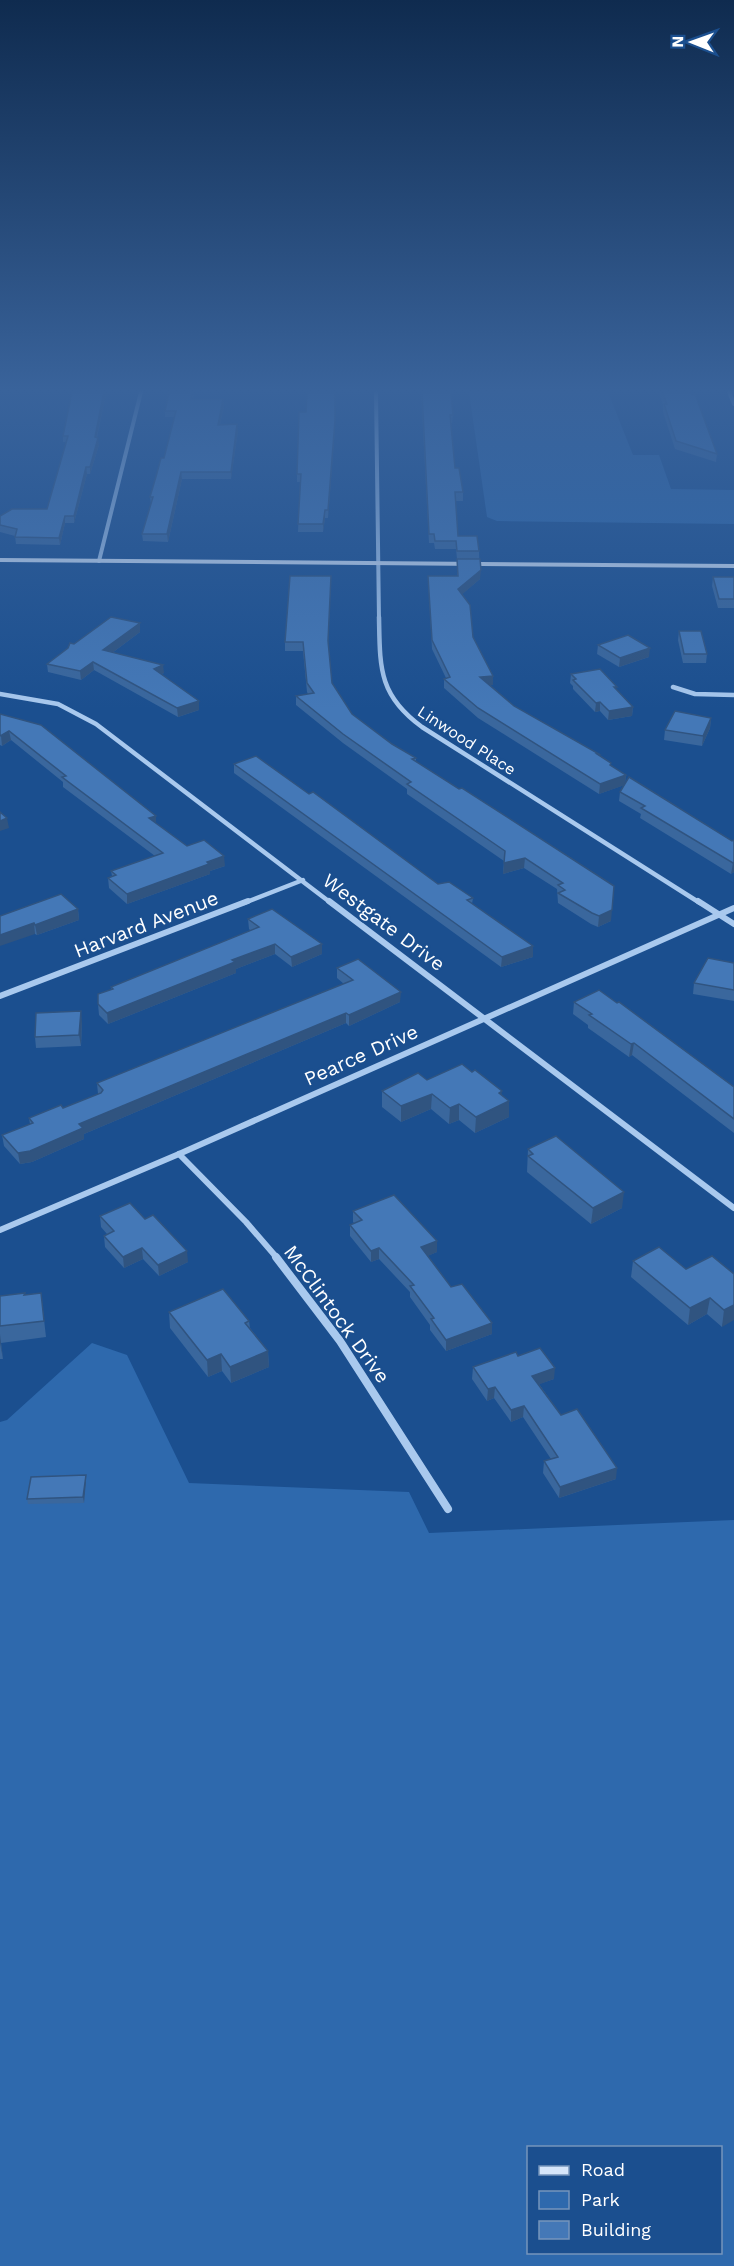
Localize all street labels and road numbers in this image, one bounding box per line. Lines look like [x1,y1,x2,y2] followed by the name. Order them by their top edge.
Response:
[414,702,519,779] street label: Linwood Place
[318,868,450,976] street label: Westgate Drive
[70,885,222,963] street label: Harvard Avenue
[300,1019,422,1091] street label: Pearce Drive
[279,1240,395,1388] street label: McClintock Drive

